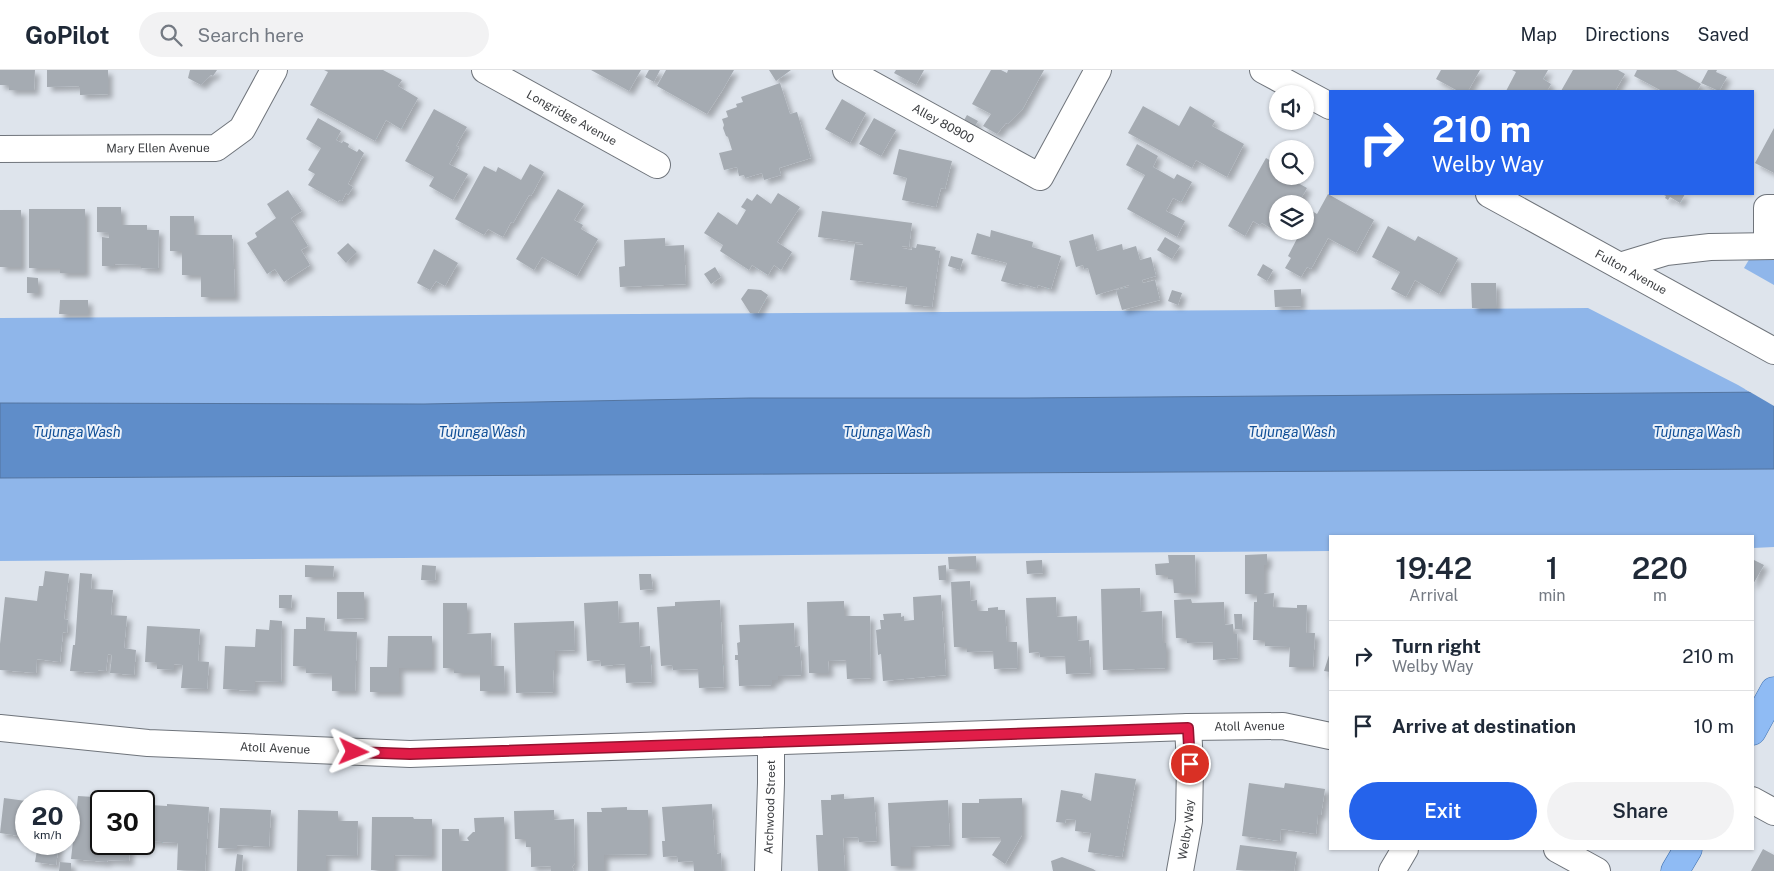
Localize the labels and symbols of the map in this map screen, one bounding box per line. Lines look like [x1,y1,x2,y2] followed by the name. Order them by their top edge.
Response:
[524,87,619,148] street label: Longridge Avenue
[910,101,977,146] street label: Alley 80900
[106,141,210,156] street label: Mary Ellen Avenue
[1593,247,1669,298] street label: Fulton Avenue
[33,424,121,440] water label: Tujunga Wash
[438,424,526,440] water label: Tujunga Wash
[843,424,931,440] water label: Tujunga Wash
[1248,424,1336,440] water label: Tujunga Wash
[1653,424,1741,440] water label: Tujunga Wash
[1214,719,1285,734] street label: Atoll Avenue
[327,725,379,777] position arrow
[240,740,311,757] street label: Atoll Avenue
[1169,743,1211,785] pin
[762,760,778,854] street label: Archwood Street
[90,790,155,855] speed limit sign: 30
[1175,799,1196,861] street label: Welby Way

